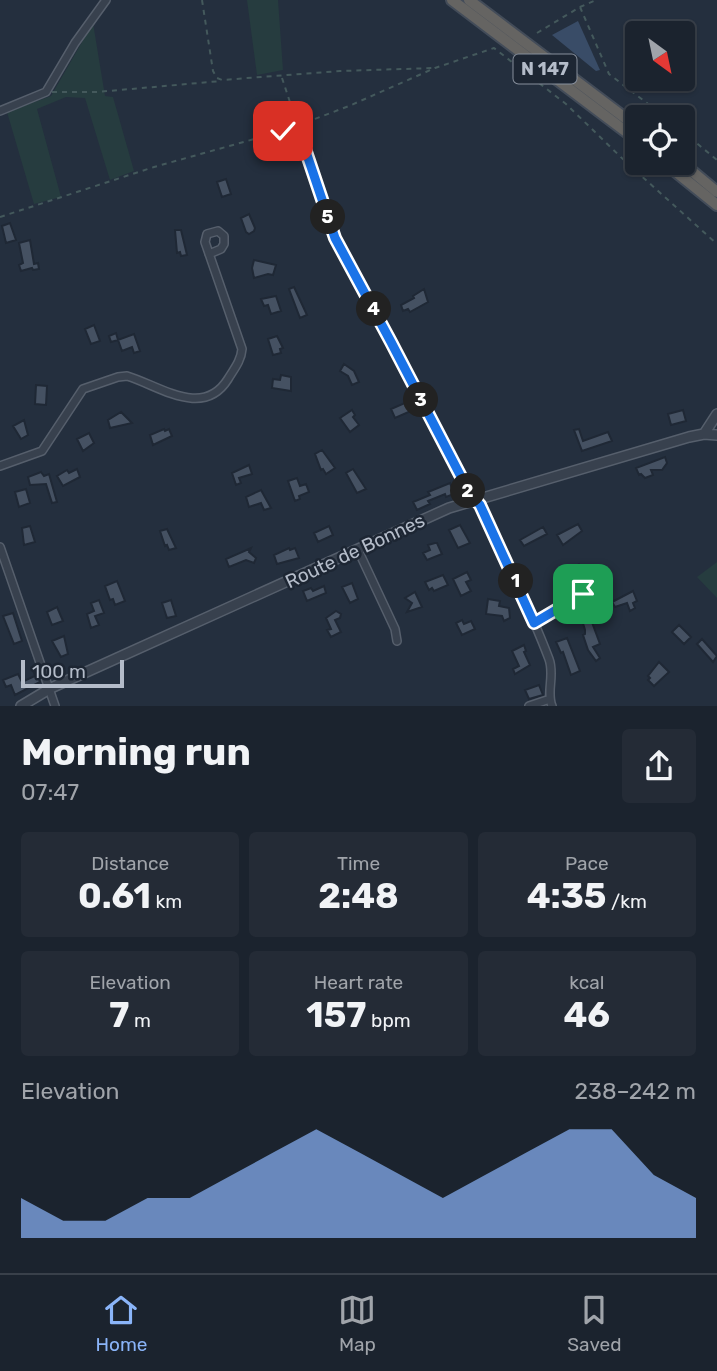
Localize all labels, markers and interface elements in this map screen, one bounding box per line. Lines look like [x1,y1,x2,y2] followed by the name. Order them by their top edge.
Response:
[625,21,695,91] north arrow
[625,21,695,175] map controls
[514,55,576,84] road number: N 147
[253,101,313,161] pin
[625,105,695,175] button: locate
[264,112,302,150] icon: check
[310,200,346,234] pin: 5
[321,205,334,228] text: 5
[356,292,392,326] pin: 4
[367,297,380,320] text: 4
[404,382,438,418] pin: 3
[414,388,427,411] text: 3
[450,474,486,508] pin: 2
[461,479,474,502] text: 2
[282,509,428,593] street label: Route de Bonnes
[498,564,534,598] pin: 1
[553,564,613,624] pin
[511,569,520,592] text: 1
[564,575,602,613] icon: arrive
[21,657,124,689] scale bar
[32,660,86,683] text: 100 m
[21,729,251,775] text: Morning run
[622,729,696,803] button: share
[21,778,79,806] text: 07:47
[91,852,169,875] text: Distance
[337,852,380,875] text: Time
[565,852,609,875] text: Pace
[78,875,151,917] text: 0.61
[318,875,399,917] text: 2:48
[527,875,606,917] text: 4:35
[151,890,182,913] text: km
[606,890,647,913] text: /km
[89,971,171,994] text: Elevation
[314,971,403,994] text: Heart rate
[569,971,604,994] text: kcal
[109,994,129,1036] text: 7
[306,994,366,1036] text: 157
[563,994,610,1036] text: 46
[129,1009,151,1032] text: m
[366,1009,411,1032] text: bpm
[21,1077,120,1105] text: Elevation
[575,1077,696,1105] text: 238–242 m
[95,1291,147,1356] tab: Home
[338,1291,376,1356] tab: Map
[567,1291,622,1356] tab: Saved

